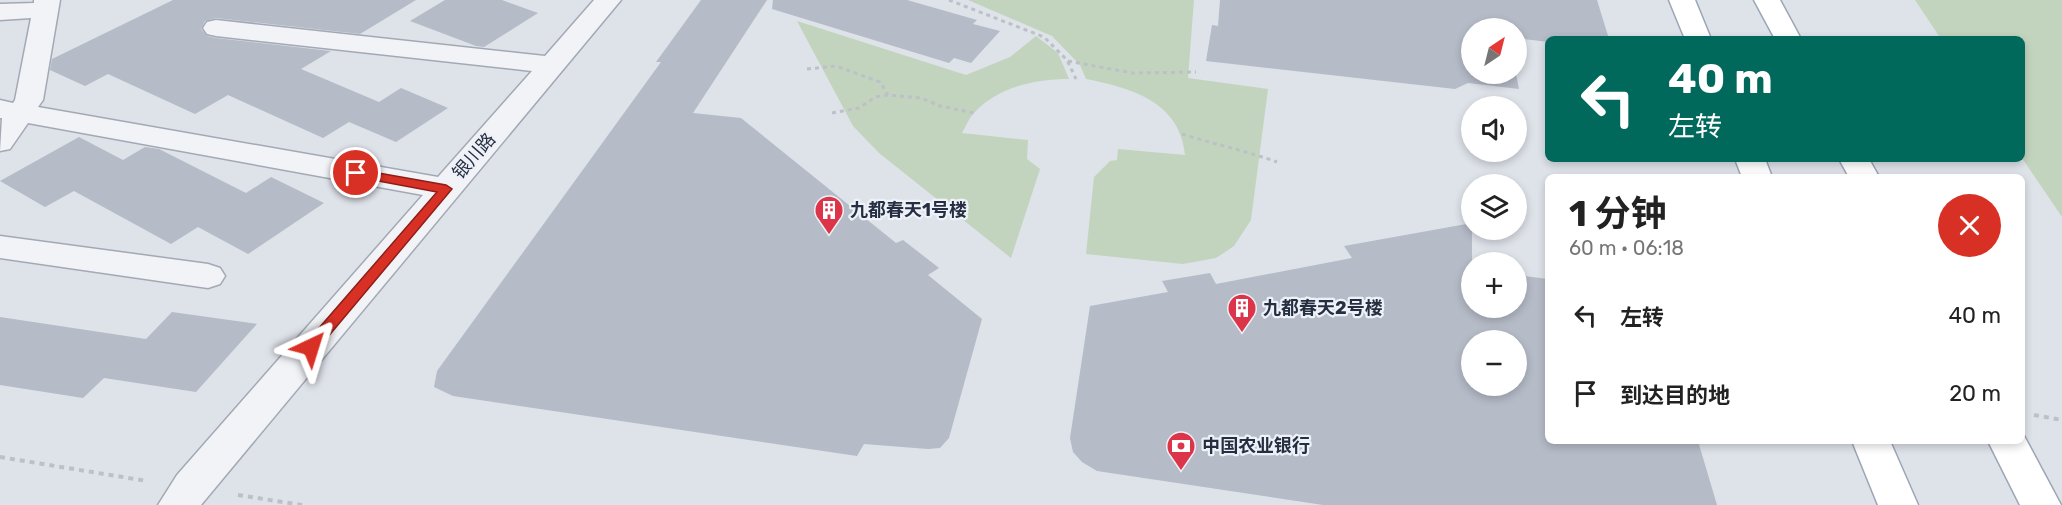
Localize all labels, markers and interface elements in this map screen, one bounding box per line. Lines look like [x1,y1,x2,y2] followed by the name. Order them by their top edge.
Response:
[1461,18,1527,84] north arrow
[1461,18,1527,396] map controls
[1668,54,1773,104] text: 40 m
[1569,60,1647,138] icon: left
[1461,96,1527,162] button: sound
[1668,111,1722,143] text: 左转
[448,128,500,184] street label: 银川路
[330,147,381,198] pin
[339,156,372,189] icon: arrive
[1461,174,1527,240] button: layers
[1569,192,1667,235] text: 1 分钟
[813,194,845,236] building icon: 九都春天1号楼
[1938,194,2001,257] button: close
[850,199,967,221] place label: 九都春天1号楼
[1569,236,1684,260] text: 60 m · 06:18
[1461,252,1527,318] button: +
[1226,292,1258,334] building icon: 九都春天2号楼
[1263,297,1383,319] place label: 九都春天2号楼
[1569,299,1602,332] icon: left
[1948,302,2001,329] text: 40 m
[1620,304,1664,331] text: 左转
[279,315,343,379] position arrow
[1461,330,1527,396] button: −
[1569,377,1602,410] icon: arrive
[1949,380,2001,407] text: 20 m
[1620,382,1730,409] text: 到达目的地
[1165,430,1197,472] bank icon: 中国农业银行
[1202,435,1310,457] place label: 中国农业银行

